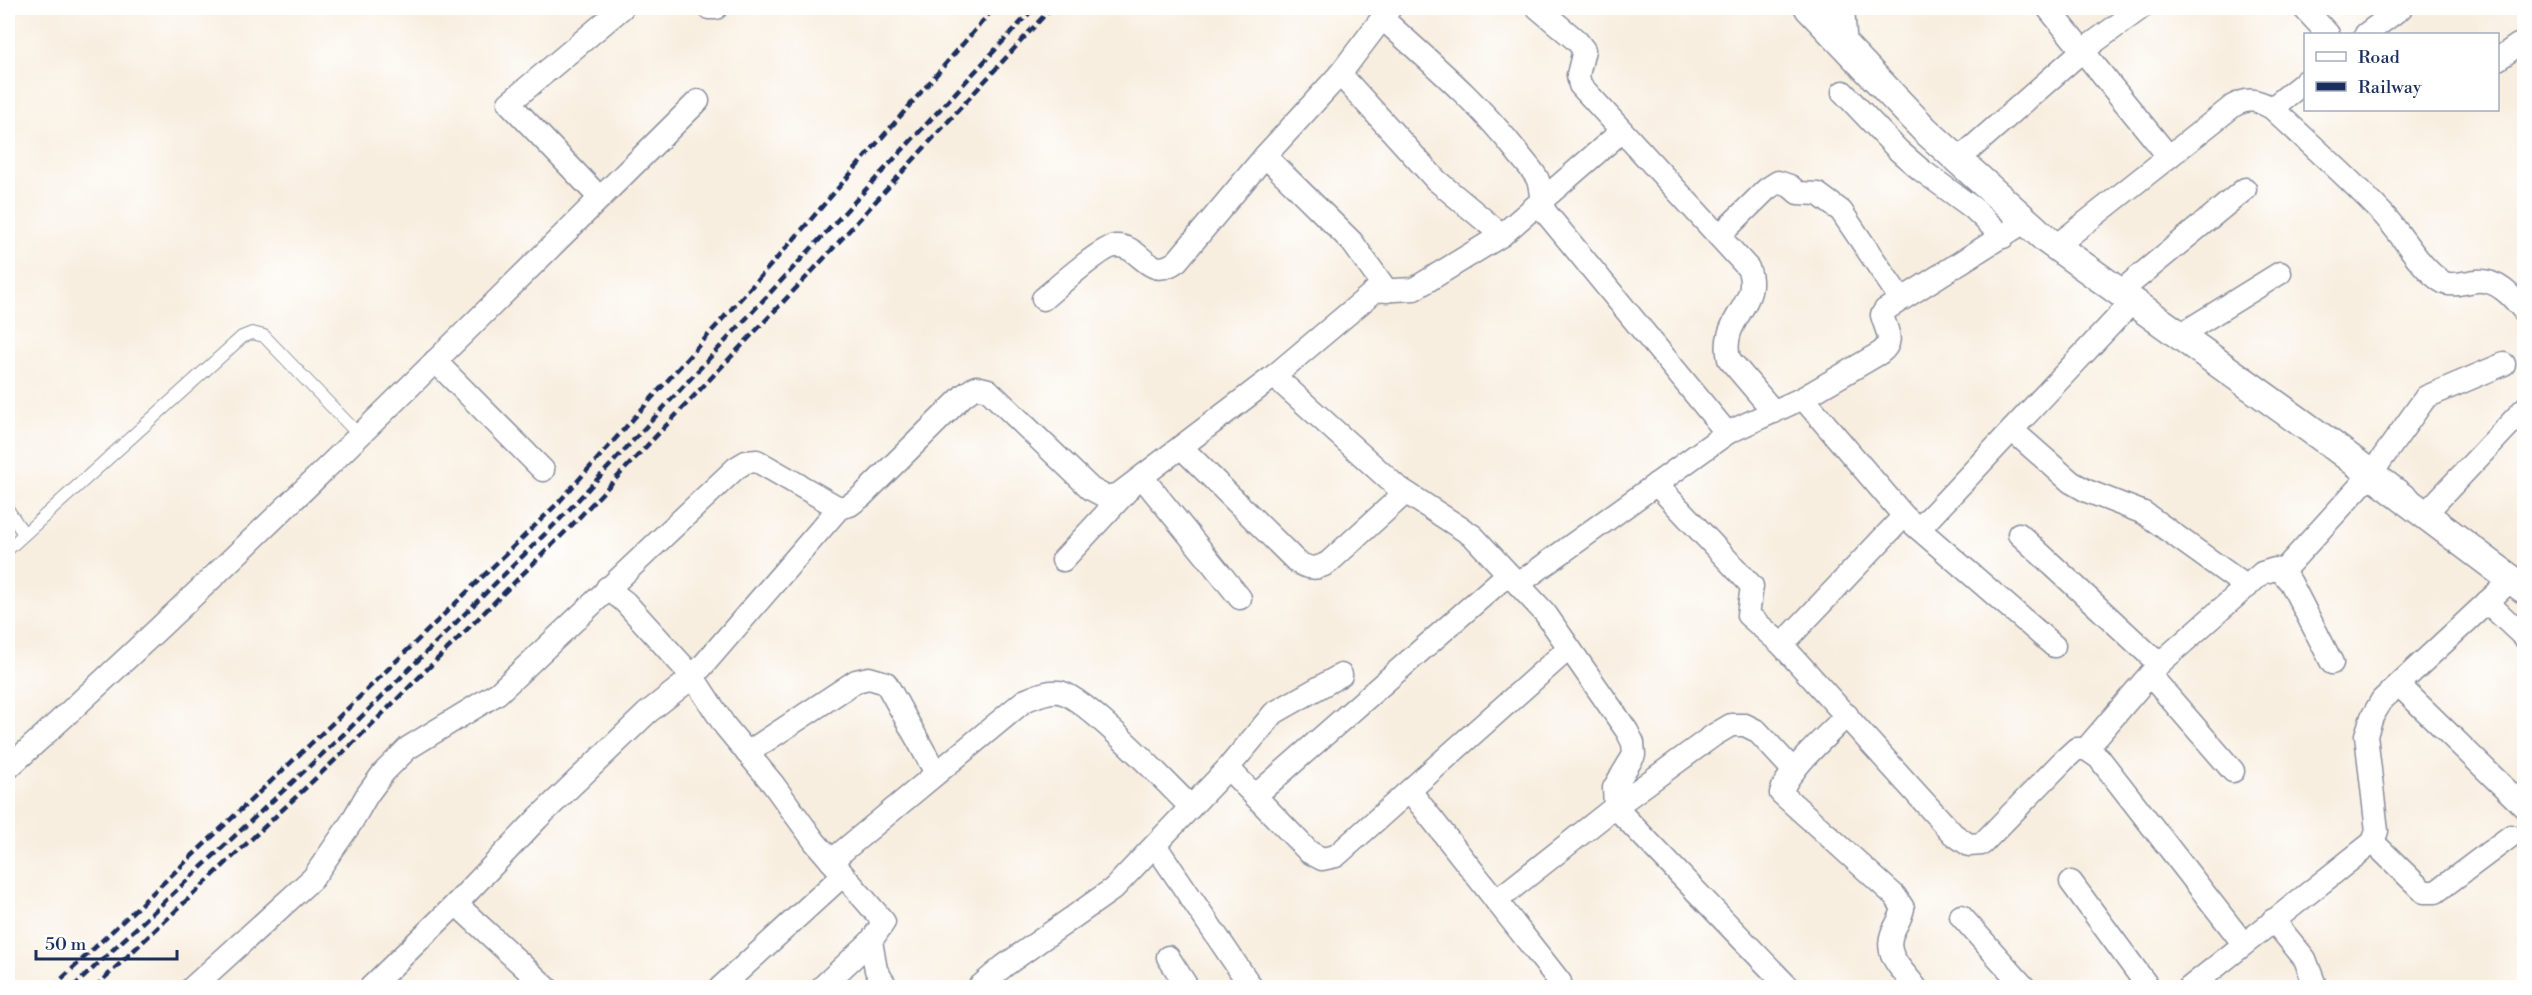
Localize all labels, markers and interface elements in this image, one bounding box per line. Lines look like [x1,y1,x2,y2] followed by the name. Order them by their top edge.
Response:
[2304,33,2499,111] legend
[2358,46,2401,69] text: Road
[2358,76,2422,99] text: Railway
[36,923,177,961] scale bar
[45,933,87,956] text: 50 m

